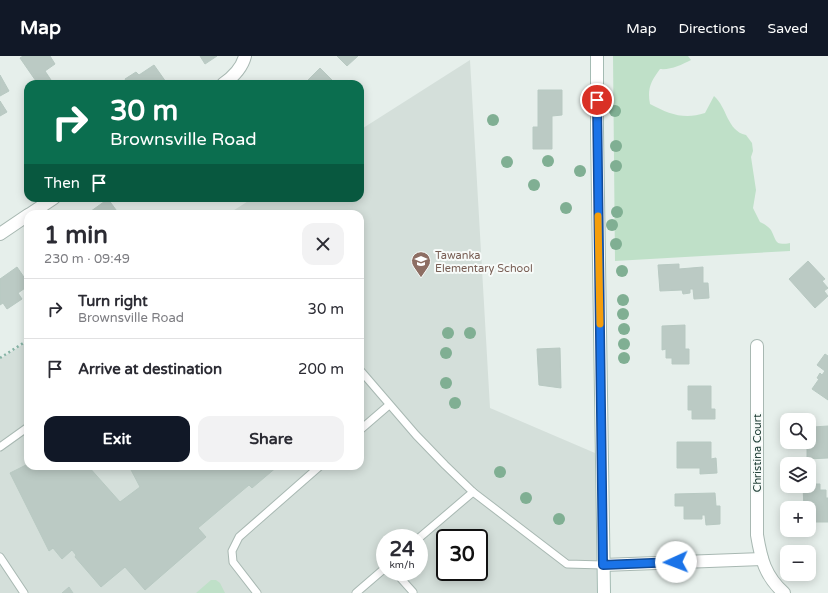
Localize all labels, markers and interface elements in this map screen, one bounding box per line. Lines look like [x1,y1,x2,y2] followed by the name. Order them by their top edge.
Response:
[20,17,61,39] text: Map
[626,20,657,37] text: Map
[679,20,746,37] text: Directions
[768,20,808,37] text: Saved
[580,83,614,117] pin
[586,89,608,111] icon: arrive
[110,94,178,128] text: 30 m
[44,96,96,148] icon: right
[110,128,257,150] text: Brownsville Road
[88,172,110,194] icon: arrive
[44,174,80,192] text: Then
[44,221,108,250] text: 1 min
[302,223,344,265] button: close
[435,249,533,275] place label: Tawanka Elementary School
[410,250,432,278] school or university icon: Tawanka Elementary School
[44,251,130,267] text: 230 m · 09:49
[78,292,148,310] text: Turn right
[44,298,66,320] icon: right
[307,300,344,318] text: 30 m
[78,310,184,326] text: Brownsville Road
[44,358,66,380] icon: arrive
[78,360,222,378] text: Arrive at destination
[298,360,344,378] text: 200 m
[780,413,816,581] map controls
[780,413,816,449] button: search
[751,414,764,492] street label: Christina Court
[44,416,190,462] button: Exit
[198,416,344,462] button: Share
[780,457,816,493] button: layers
[780,501,816,537] button: +
[436,529,488,581] speed limit sign: 30
[389,538,415,562] text: 24
[655,541,697,583] position arrow
[780,545,816,581] button: −
[389,559,415,571] text: km/h

